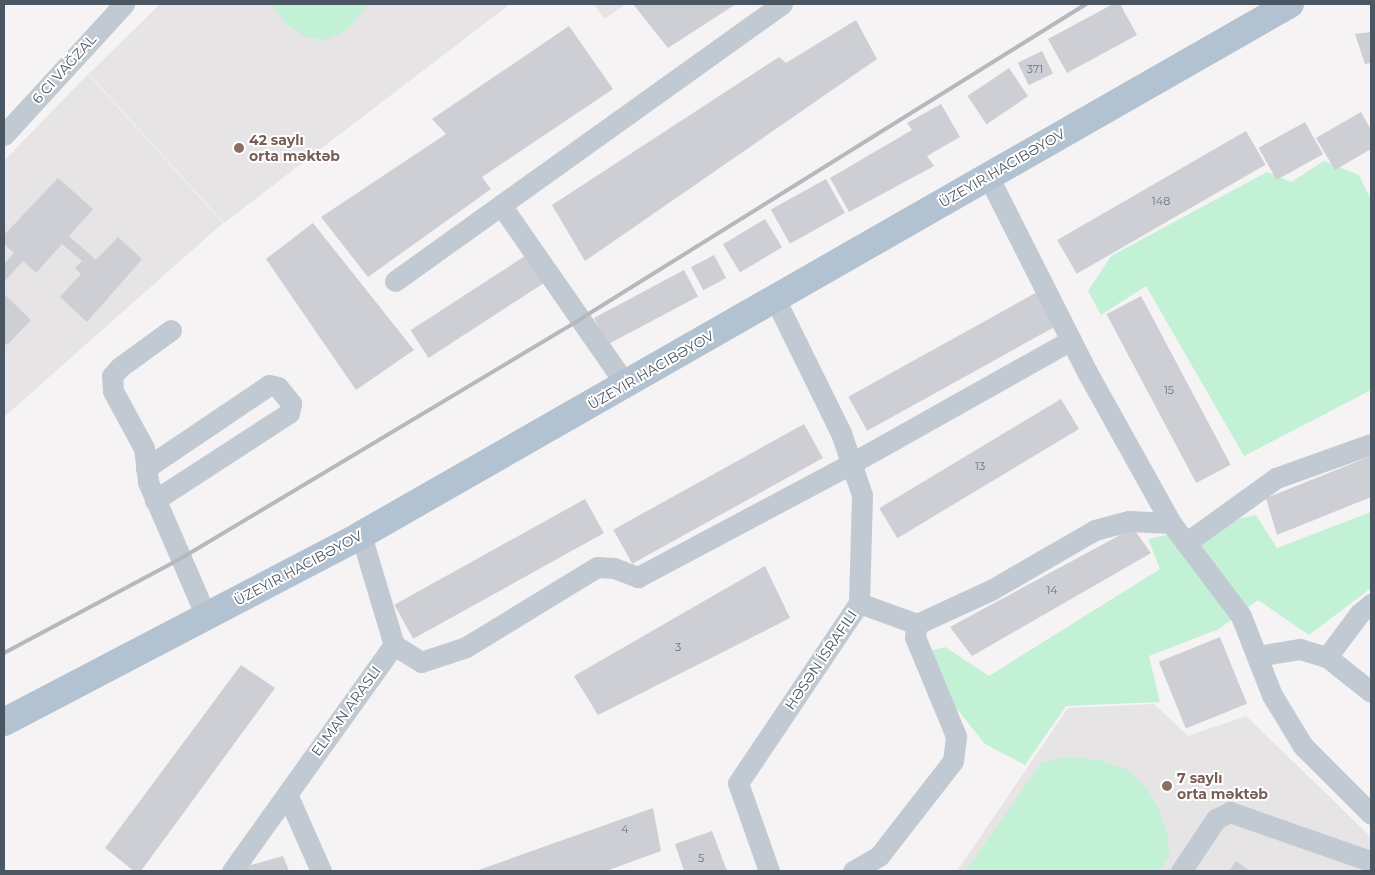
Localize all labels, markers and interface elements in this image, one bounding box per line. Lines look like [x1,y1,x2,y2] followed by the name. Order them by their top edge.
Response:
[29,31,99,107] street label: 6 CI VAĞZAL
[1027,62,1043,76] house number: 371
[936,125,1068,211] street label: ÜZEYIR HACIBƏYOV
[249,132,340,164] place label: 42 saylı orta məktəb
[233,142,245,154] marker: 42 saylı orta məktəb
[1152,194,1170,208] house number: 148
[585,327,717,413] street label: ÜZEYIR HACIBƏYOV
[1164,383,1174,397] house number: 15
[975,459,985,473] house number: 13
[231,527,365,609] street label: ÜZEYIR HACIBƏYOV
[1046,583,1058,597] house number: 14
[781,607,861,713] street label: HƏSƏN İSRAFILI
[675,640,681,654] house number: 3
[308,663,384,759] street label: ELMAN ARASLI
[1177,770,1268,802] place label: 7 saylı orta məktəb
[1161,780,1173,792] marker: 7 saylı orta məktəb
[621,822,629,836] house number: 4
[698,851,704,865] house number: 5

